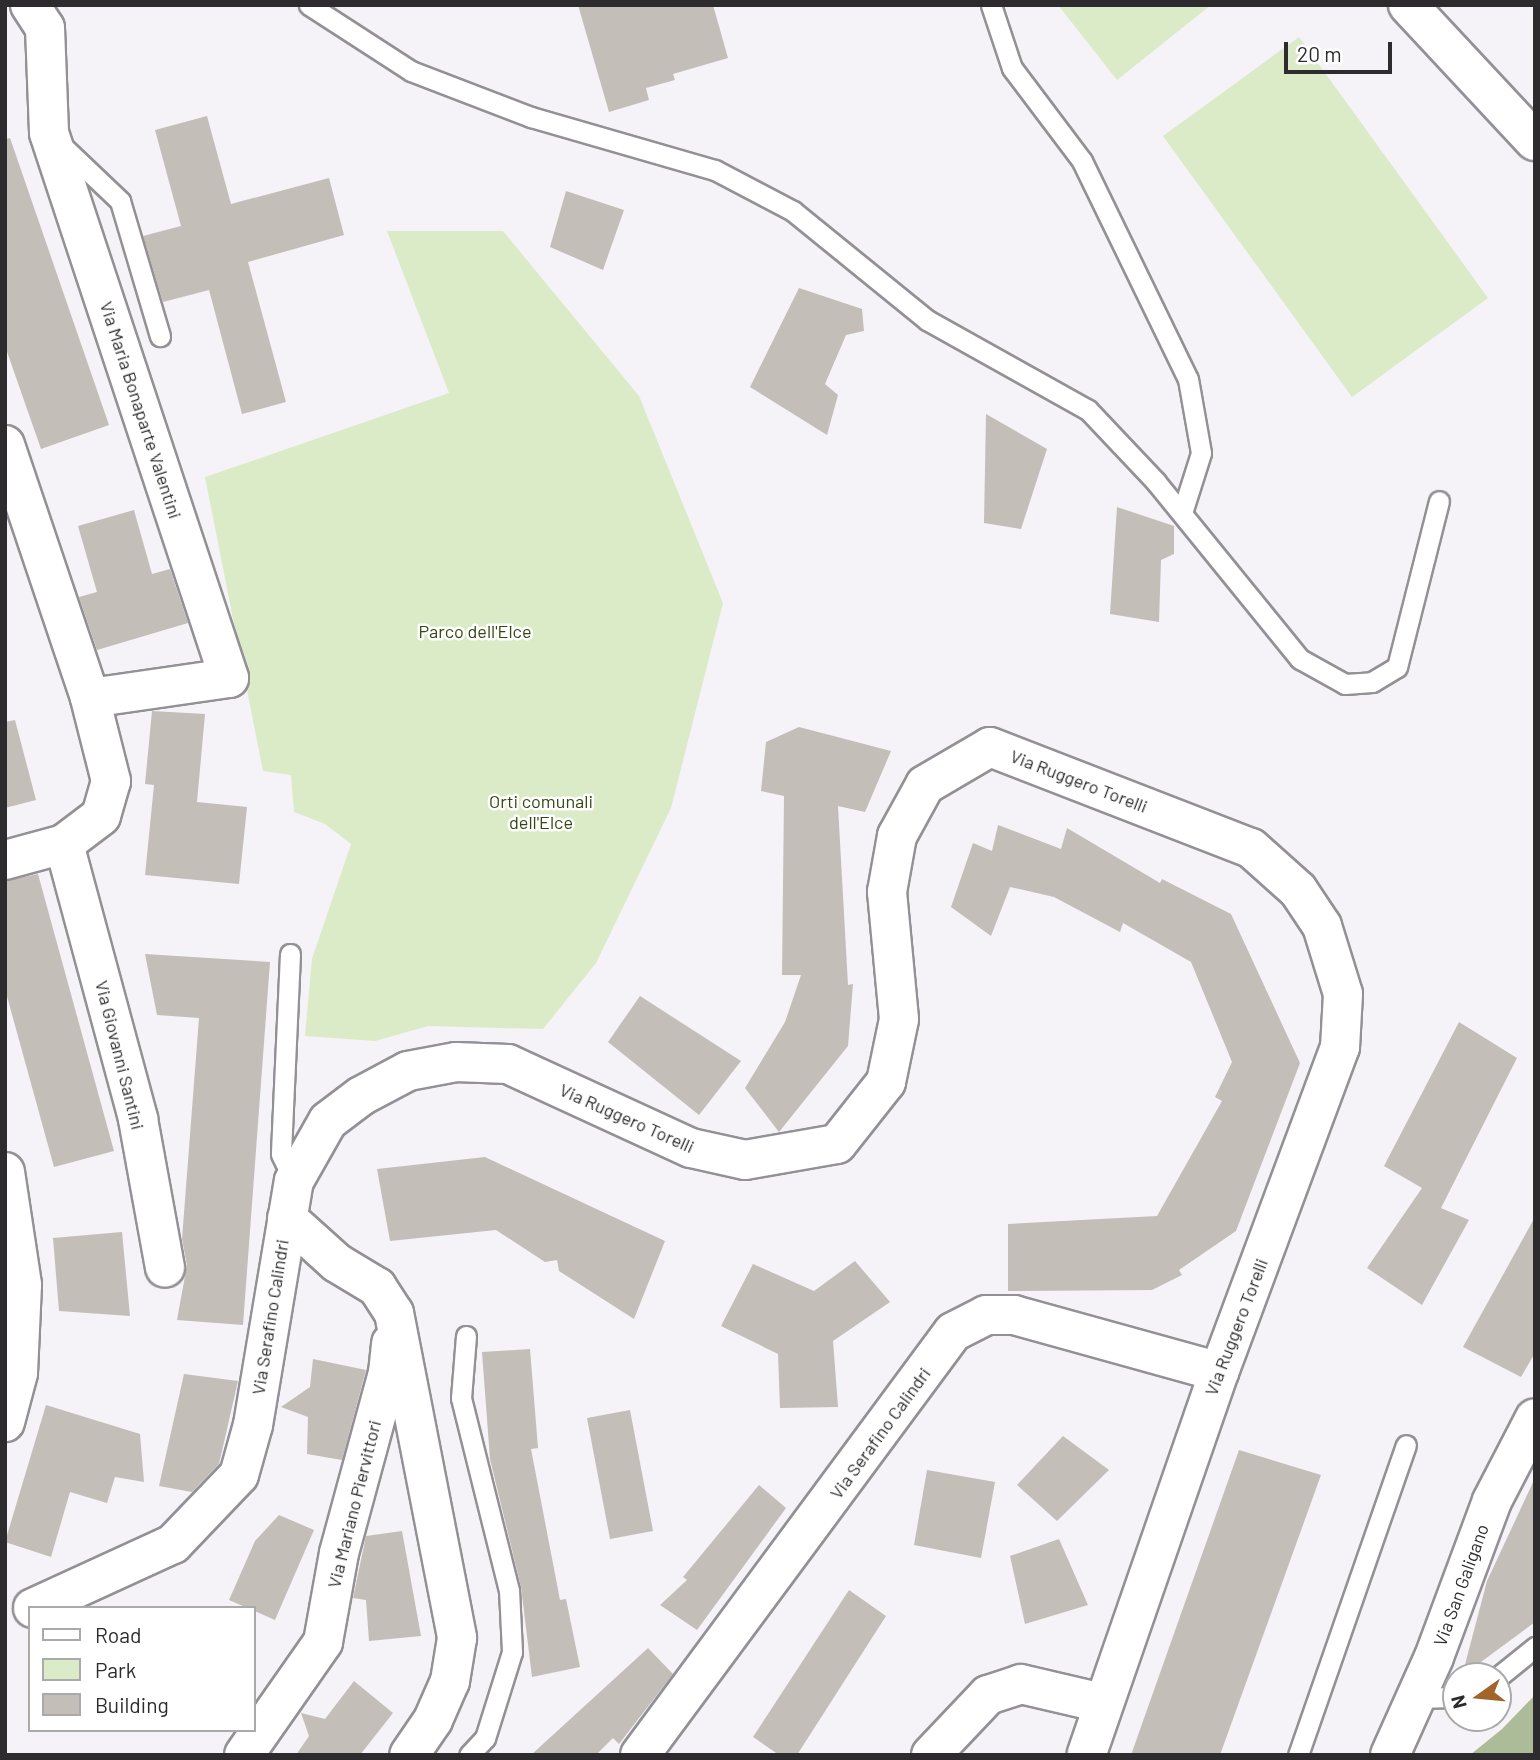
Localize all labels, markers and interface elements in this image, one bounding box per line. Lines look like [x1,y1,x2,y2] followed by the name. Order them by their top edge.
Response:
[1288,28,1396,72] scale bar
[1297,41,1342,66] text: 20 m
[96,299,186,521] street label: Via Maria Bonaparte Valentini
[419,620,531,642] park label: Parco dell'Elce
[1007,745,1151,817] street label: Via Ruggero Torelli
[489,791,593,834] park label: Orti comunali dell'Elce
[91,978,149,1132] street label: Via Giovanni Santini
[556,1079,698,1157] street label: Via Ruggero Torelli
[247,1238,293,1396] street label: Via Serafino Calindri
[1200,1255,1272,1399] street label: Via Ruggero Torelli
[825,1363,935,1503] street label: Via Serafino Calindri
[323,1418,385,1590] street label: Via Mariano Piervittori
[1429,1521,1493,1649] street label: Via San Galigano
[28,1606,256,1732] legend
[95,1622,141,1647] text: Road
[95,1657,136,1682] text: Park
[1442,1662,1512,1732] north arrow
[95,1692,169,1717] text: Building
[1445,1693,1471,1711] text: N

